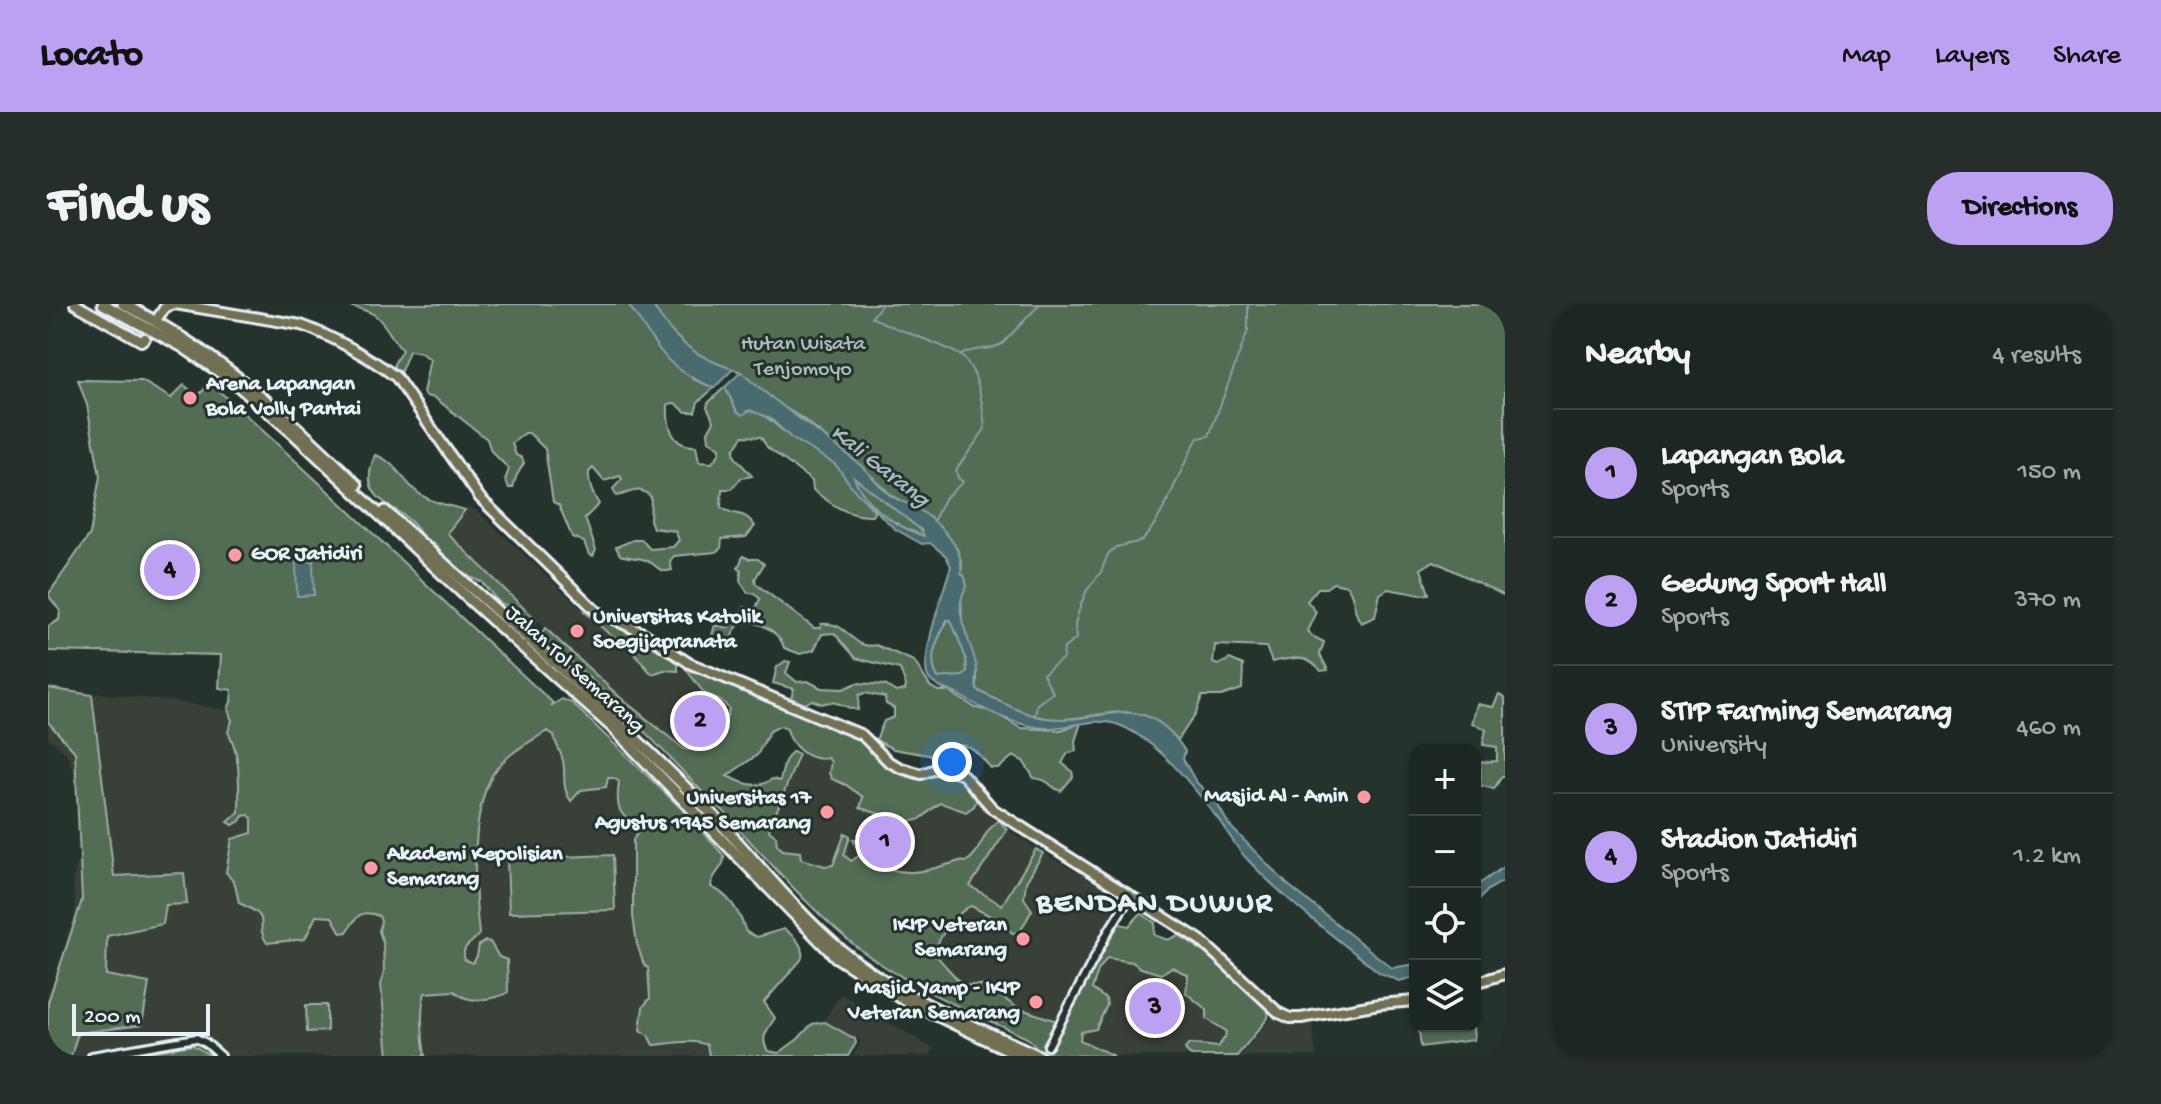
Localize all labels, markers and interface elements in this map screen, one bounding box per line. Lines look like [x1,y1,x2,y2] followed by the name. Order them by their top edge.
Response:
[40,34,143,78] text: Locato
[1842,40,1891,73] text: Map
[1935,40,2009,73] text: Layers
[2053,40,2121,73] text: Share
[1927,172,2113,245] button: Directions
[48,175,208,241] text: Find us
[741,332,866,383] park label: Hutan Wisata Tenjomoyo
[1585,336,1690,376] text: Nearby
[1992,341,2081,372] text: 4 results
[205,372,361,423] place label: Arena Lapangan Bola Volly Pantai
[181,389,199,407] marker: Arena Lapangan Bola Volly Pantai
[824,419,936,516] water label: Kali Garang
[1661,440,1844,475] text: Lapangan Bola
[1606,458,1616,489] text: 1
[2017,458,2081,489] text: 150 m
[1661,475,1729,506] text: Sports
[144,540,196,600] pin: 4
[251,542,363,568] place label: GOR Jatidiri
[226,546,244,564] marker: GOR Jatidiri
[1661,568,1887,603] text: Gedung Sport Hall
[1605,586,1617,617] text: 2
[2015,586,2081,617] text: 370 m
[499,600,649,740] street label: Jalan Tol Semarang
[1661,603,1729,634] text: Sports
[593,605,763,656] place label: Universitas Katolik Soegijapranata
[568,622,586,640] marker: Universitas Katolik Soegijapranata
[674,691,726,751] pin: 2
[1661,696,1952,731] text: STIP Farming Semarang
[1604,714,1618,745] text: 3
[2016,714,2081,745] text: 460 m
[1661,731,1767,762] text: University
[932,742,972,782] your location
[1409,744,1481,1032] map controls
[1409,744,1481,816] button: +
[1204,784,1349,810] place label: Masjid Al - Amin
[594,786,813,837] place label: Universitas 17 Agustus 1945 Semarang
[1355,788,1373,806] marker: Masjid Al - Amin
[818,803,836,821] marker: Universitas 17 Agustus 1945 Semarang
[859,812,911,872] pin: 1
[1409,816,1481,888] button: −
[1661,824,1857,859] text: Stadion Jatidiri
[386,842,563,893] place label: Akademi Kepolisian Semarang
[1605,842,1617,873] text: 4
[2013,842,2081,873] text: 1.2 km
[362,859,380,877] marker: Akademi Kepolisian Semarang
[1661,859,1729,890] text: Sports
[1036,888,1274,923] district label: BENDAN DUWUR
[1409,888,1481,960] button: locate
[893,913,1008,964] place label: IKIP Veteran Semarang
[1014,930,1032,948] marker: IKIP Veteran Semarang
[1409,960,1481,1032] button: layers
[847,976,1021,1027] place label: Masjid Yamp - IKIP Veteran Semarang
[1129,978,1181,1038] pin: 3
[1027,993,1045,1011] marker: Masjid Yamp - IKIP Veteran Semarang
[72,1000,210,1036] scale bar
[84,1005,141,1031] text: 200 m

